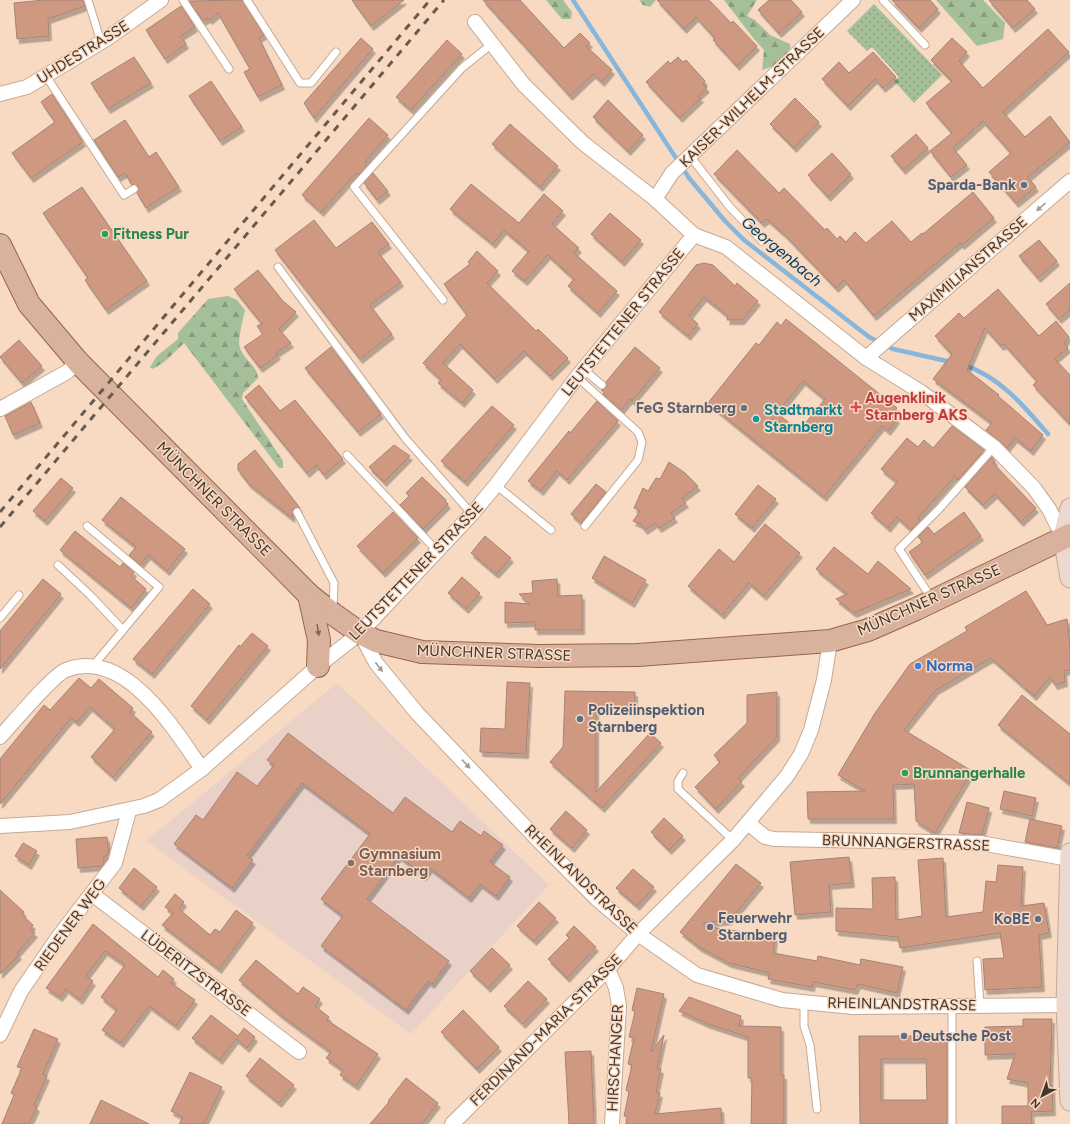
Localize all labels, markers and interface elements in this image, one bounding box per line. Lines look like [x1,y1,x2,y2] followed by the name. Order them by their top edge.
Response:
[34,16,132,88] street label: UHDESTRASSE
[676,23,828,171] street label: KAISER-WILHELM-STRASSE
[927,176,1016,194] place label: Sparda-Bank
[1019,180,1029,190] marker: Sparda-Bank
[1035,202,1046,211] one-way arrow
[738,212,826,291] water label: Georgenbach
[905,213,1031,325] street label: MAXIMILIANSTRASSE
[113,225,189,243] place label: Fitness Pur
[100,229,110,239] marker: Fitness Pur
[558,244,688,400] street label: LEUTSTETTENER STRASSE
[865,389,968,424] place label: Augenklinik Starnberg AKS
[636,399,736,417] place label: FeG Starnberg
[764,401,843,436] place label: Stadtmarkt Starnberg
[850,401,862,413] marker: Augenklinik Starnberg AKS
[739,403,749,413] marker: FeG Starnberg
[751,414,761,424] marker: Stadtmarkt Starnberg
[153,438,275,560] street label: MÜNCHNER STRASSE
[345,498,487,644] street label: LEUTSTETTENER STRASSE
[855,560,1003,640] street label: MÜNCHNER STRASSE
[315,624,321,636] one-way arrow
[416,641,572,665] street label: MÜNCHNER STRASSE
[926,657,973,675] place label: Norma
[375,661,384,672] one-way arrow
[913,661,923,671] marker: Norma
[588,701,705,736] place label: Polizeiinspektion Starnberg
[575,714,585,724] marker: Polizeiinspektion Starnberg
[461,759,470,768] one-way arrow
[913,764,1026,782] place label: Brunnangerhalle
[900,768,910,778] marker: Brunnangerhalle
[521,821,641,937] street label: RHEINLANDSTRASSE
[822,831,990,855] street label: BRUNNANGERSTRASSE
[359,845,441,880] place label: Gymnasium Starnberg
[346,858,356,868] marker: Gymnasium Starnberg
[30,875,110,975] street label: RIEDENER WEG
[718,909,792,944] place label: Feuerwehr Starnberg
[994,910,1030,928] place label: KoBE
[1033,914,1043,924] marker: KoBE
[705,922,715,932] marker: Feuerwehr Starnberg
[137,926,255,1020] street label: LÜDERITZSTRASSE
[466,950,626,1110] street label: FERDINAND-MARIA-STRASSE
[827,994,977,1014] street label: RHEINLANDSTRASSE
[603,1004,627,1112] street label: HIRSCHANGER
[912,1027,1012,1045] place label: Deutsche Post
[899,1031,909,1041] marker: Deutsche Post
[1022,1076,1062,1116] north arrow
[1028,1095,1043,1111] text: N

